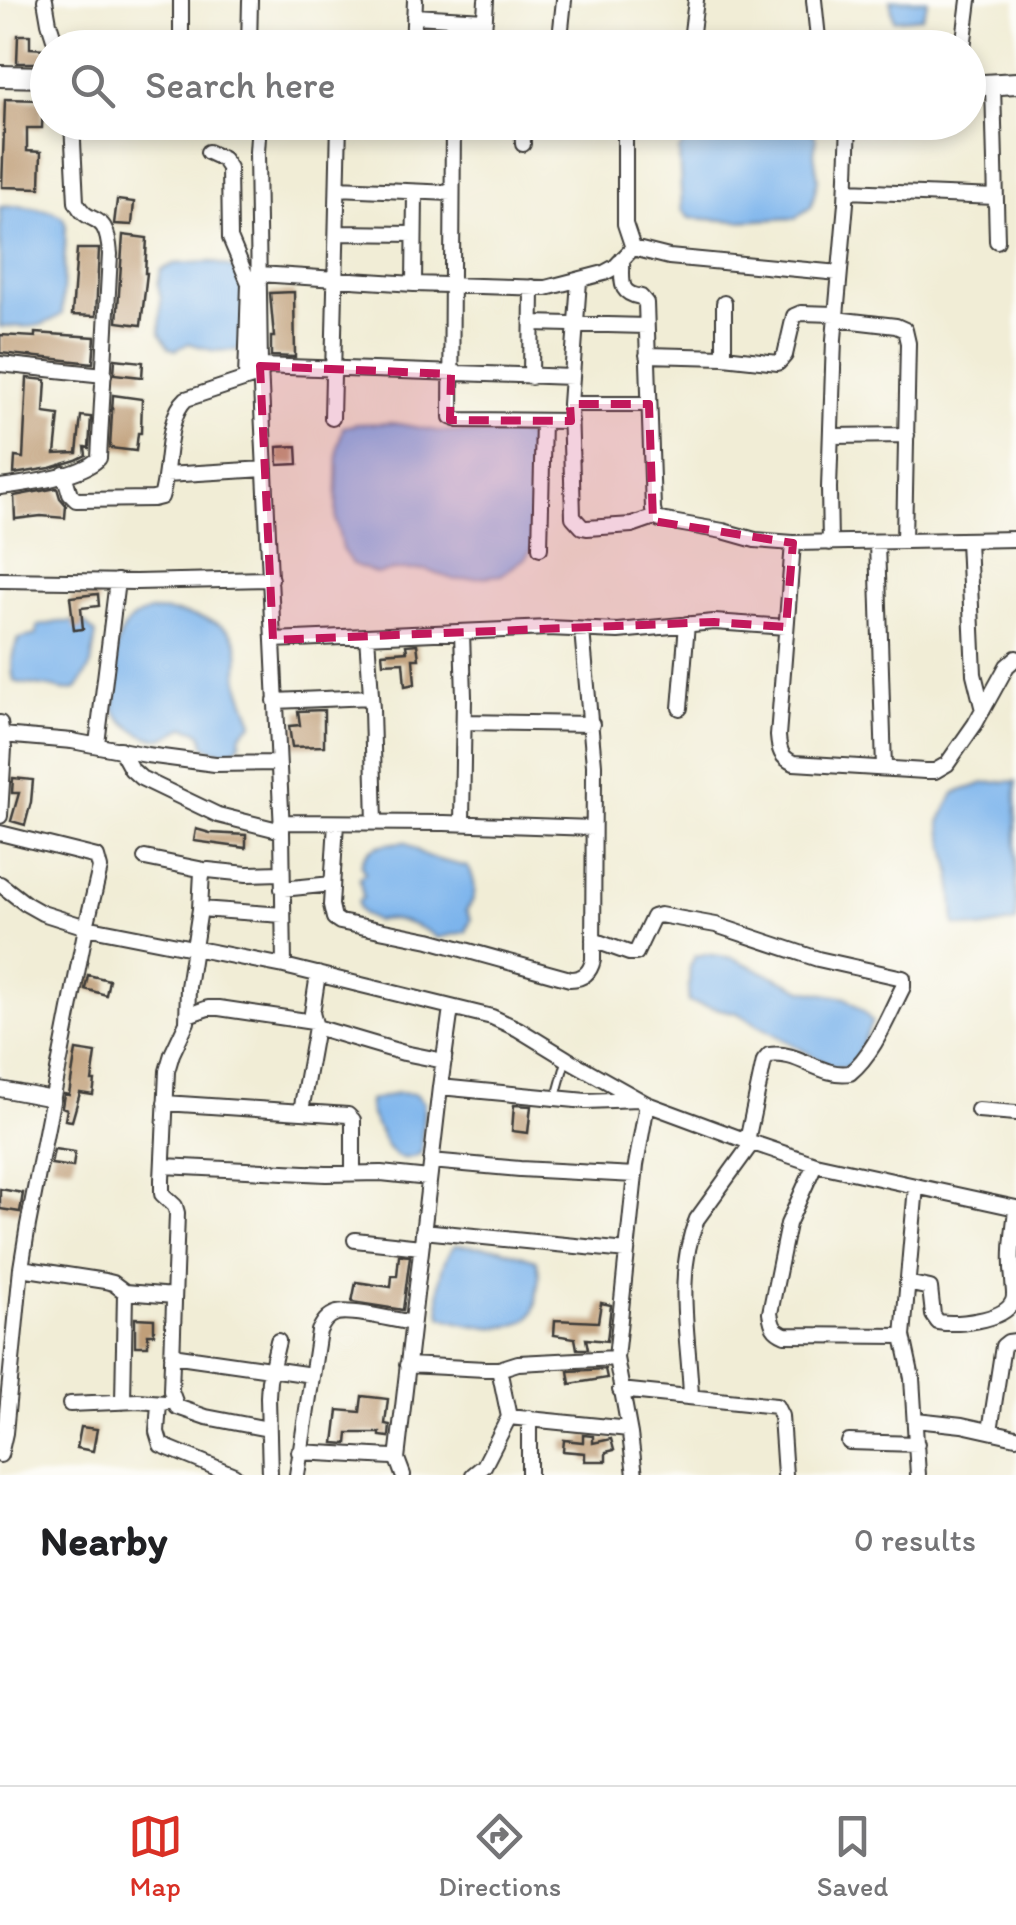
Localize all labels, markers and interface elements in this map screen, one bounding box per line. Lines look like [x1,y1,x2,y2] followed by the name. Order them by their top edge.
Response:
[30,30,986,140] search box
[65,58,120,113] icon: search
[145,62,336,108] text: Search here
[40,1515,167,1566] text: Nearby
[854,1521,976,1559] text: 0 results
[128,1809,183,1903] tab: Map
[438,1809,561,1903] tab: Directions
[817,1809,888,1903] tab: Saved

